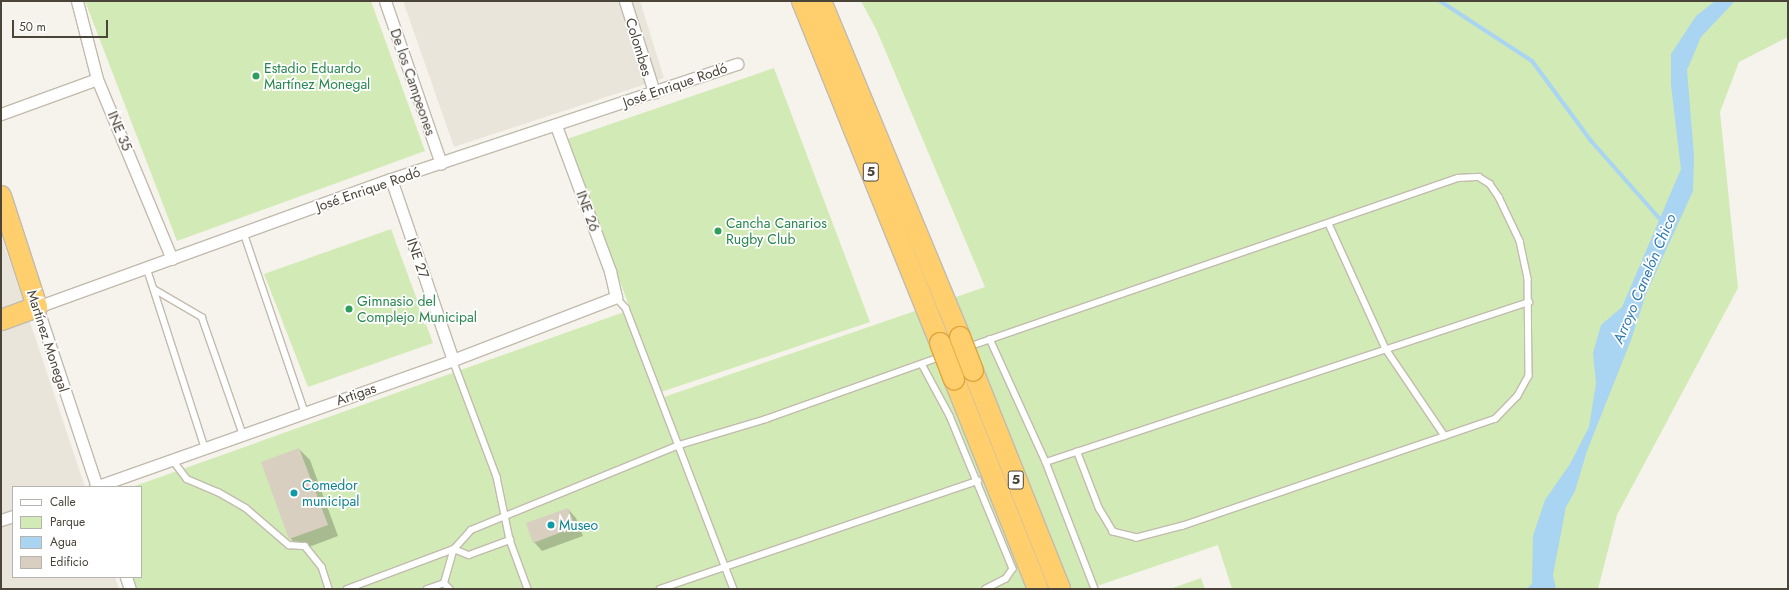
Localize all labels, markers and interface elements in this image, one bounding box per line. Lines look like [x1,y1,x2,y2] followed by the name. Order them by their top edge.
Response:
[14,12,110,38] scale bar
[622,16,656,78] street label: Colombes
[19,18,46,36] text: 50 m
[387,26,439,138] street label: De los Campeones
[621,59,729,111] street label: José Enrique Rodó
[264,60,370,92] place label: Estadio Eduardo Martínez Monegal
[251,71,261,81] marker: Estadio Eduardo Martínez Monegal
[104,109,136,153] street label: INE 35
[862,161,880,183] road number: 5
[314,163,422,215] street label: José Enrique Rodó
[573,188,603,234] street label: INE 26
[1610,212,1680,346] water label: Arroyo Canelón Chico
[726,215,827,248] place label: Cancha Canarios Rugby Club
[713,226,723,236] marker: Cancha Canarios Rugby Club
[403,236,433,280] street label: INE 27
[24,288,72,394] street label: Martínez Monegal
[357,293,477,326] place label: Gimnasio del Complejo Municipal
[344,304,354,314] marker: Gimnasio del Complejo Municipal
[334,379,378,409] street label: Artigas
[1007,469,1025,491] road number: 5
[302,477,360,510] place label: Comedor municipal
[12,486,142,578] legend
[289,488,299,498] marker: Comedor municipal
[50,493,76,511] text: Calle
[50,513,85,531] text: Parque
[559,517,598,533] place label: Museo
[546,520,556,530] marker: Museo
[50,533,77,551] text: Agua
[50,553,89,571] text: Edificio

